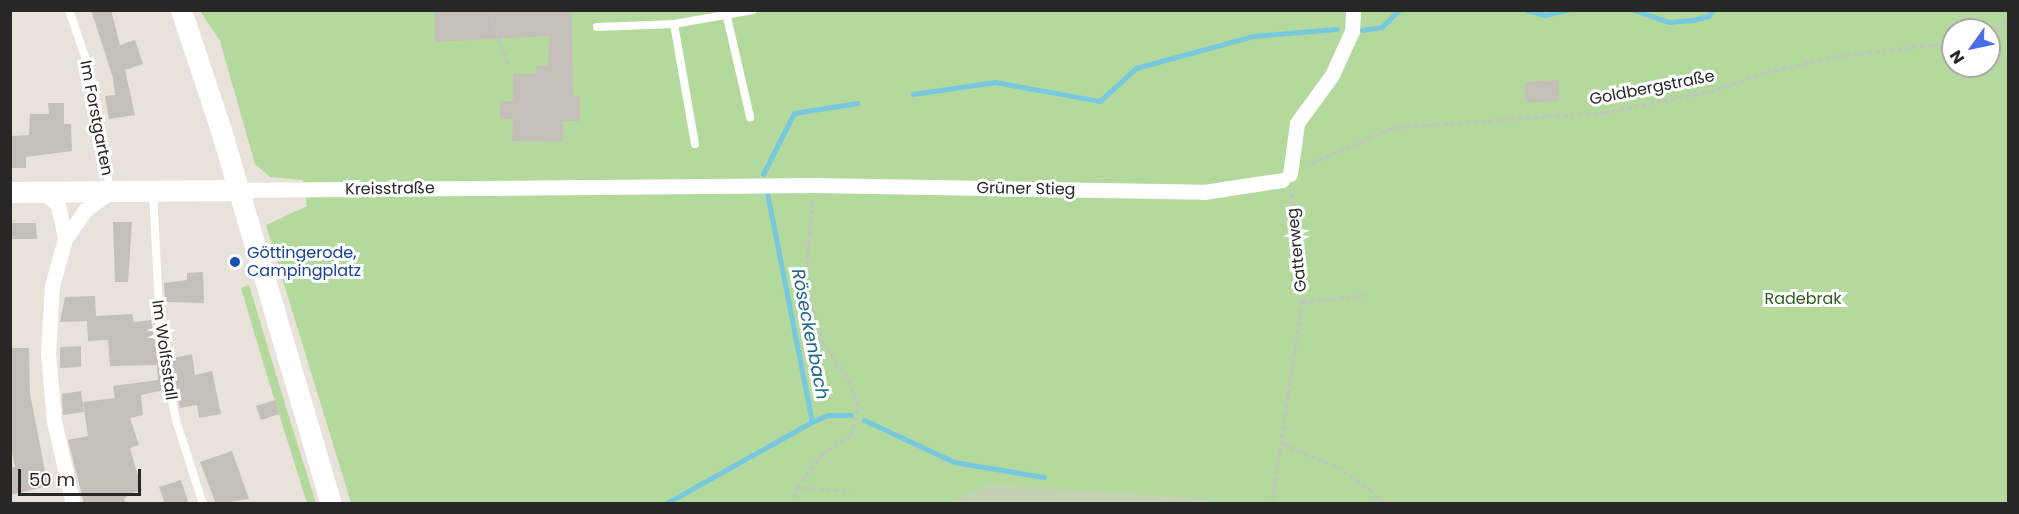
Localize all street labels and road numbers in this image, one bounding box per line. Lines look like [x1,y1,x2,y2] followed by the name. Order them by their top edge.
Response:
[75,59,117,177] street label: Im Forstgarten
[1588,66,1716,110] street label: Goldbergstraße
[345,179,435,199] street label: Kreisstraße
[976,179,1076,199] street label: Grüner Stieg
[1283,207,1311,293] street label: Gatterweg
[147,299,181,401] street label: Im Wolfsstall

